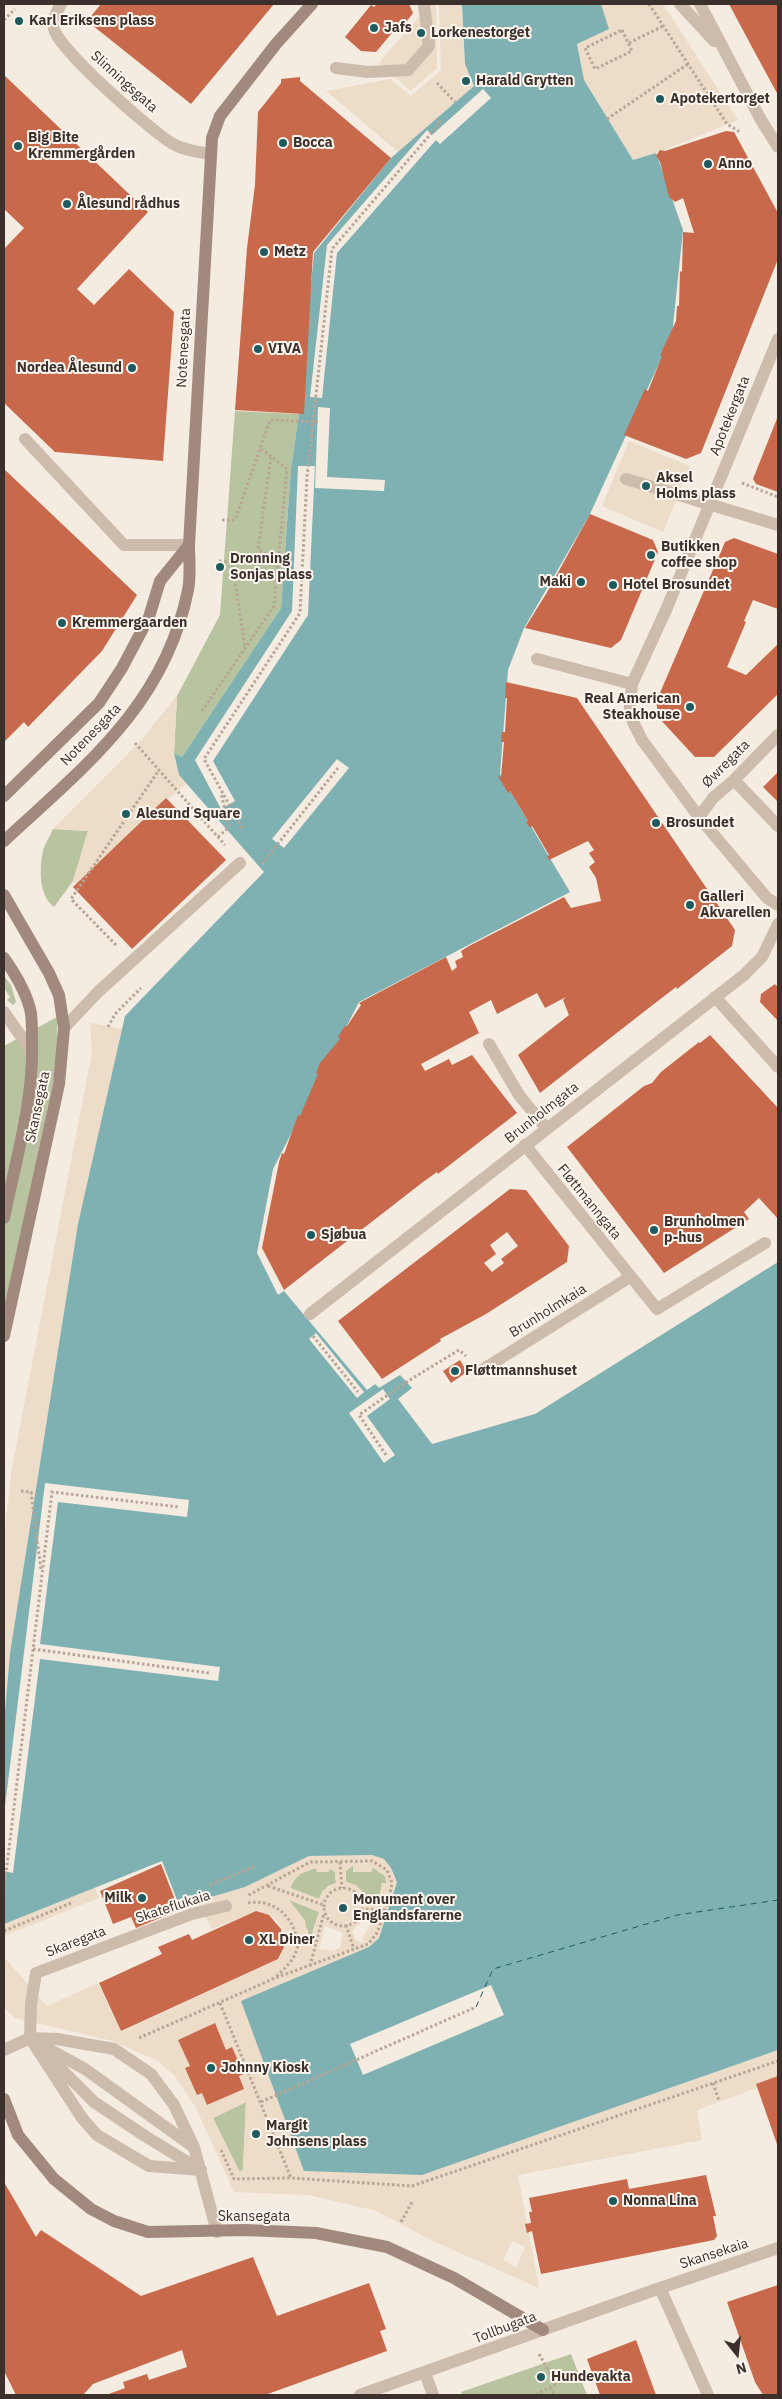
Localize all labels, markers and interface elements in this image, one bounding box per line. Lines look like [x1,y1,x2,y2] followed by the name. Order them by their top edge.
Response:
[29,13,154,29] place label: Karl Eriksens plass
[13,15,25,27] marker: Karl Eriksens plass
[384,20,412,36] place label: Jafs
[368,22,380,34] marker: Jafs
[431,25,530,41] place label: Lorkenestorget
[415,27,427,39] marker: Lorkenestorget
[87,48,161,116] street label: Slinningsgata
[476,73,574,89] place label: Harald Grytten
[460,75,472,87] marker: Harald Grytten
[670,91,770,107] place label: Apotekertorget
[654,93,666,105] marker: Apotekertorget
[28,130,135,162] place label: Big Bite Kremmergården
[293,135,333,151] place label: Bocca
[277,137,289,149] marker: Bocca
[12,140,24,152] marker: Big Bite Kremmergården
[718,156,752,172] place label: Anno
[702,158,714,170] marker: Anno
[77,196,180,212] place label: Ålesund rådhus
[61,198,73,210] marker: Ålesund rådhus
[274,244,306,260] place label: Metz
[258,246,270,258] marker: Metz
[174,308,194,388] street label: Notenesgata
[268,341,301,357] place label: VIVA
[252,343,264,355] marker: VIVA
[17,360,122,376] place label: Nordea Ålesund
[126,362,138,374] marker: Nordea Ålesund
[706,374,754,458] street label: Apotekergata
[656,470,736,502] place label: Aksel Holms plass
[640,480,652,492] marker: Aksel Holms plass
[661,539,737,572] place label: Butikken coffee shop
[645,549,657,561] marker: Butikken coffee shop
[230,551,312,584] place label: Dronning Sonjas plass
[214,561,226,573] marker: Dronning Sonjas plass
[539,574,571,590] place label: Maki
[575,576,587,588] marker: Maki
[623,577,730,593] place label: Hotel Brosundet
[607,579,619,591] marker: Hotel Brosundet
[72,615,187,631] place label: Kremmergaarden
[56,617,68,629] marker: Kremmergaarden
[584,691,680,724] place label: Real American Steakhouse
[57,700,125,770] street label: Notenesgata
[684,701,696,713] marker: Real American Steakhouse
[699,737,753,791] street label: Øwregata
[136,806,240,822] place label: Alesund Square
[120,808,132,820] marker: Alesund Square
[666,815,734,831] place label: Brosundet
[650,817,662,829] marker: Brosundet
[700,889,771,922] place label: Galleri Akvarellen
[684,899,696,911] marker: Galleri Akvarellen
[22,1070,54,1144] street label: Skansegata
[502,1079,582,1147] street label: Brunholmgata
[553,1161,625,1243] street label: Fløttmanngata
[664,1214,745,1246] place label: Brunholmen p-hus
[648,1224,660,1236] marker: Brunholmen p-hus
[321,1227,367,1243] place label: Sjøbua
[305,1229,317,1241] marker: Sjøbua
[506,1281,590,1341] street label: Brunholmkaia
[465,1363,577,1379] place label: Fløttmannshuset
[449,1365,461,1377] marker: Fløttmannshuset
[134,1887,212,1927] street label: Skateflukaia
[104,1890,132,1906] place label: Milk
[136,1892,148,1904] marker: Milk
[353,1892,462,1924] place label: Monument over Englandsfarerne
[337,1902,349,1914] marker: Monument over Englandsfarerne
[44,1923,108,1961] street label: Skaregata
[259,1932,315,1948] place label: XL Diner
[243,1934,255,1946] marker: XL Diner
[221,2060,309,2076] place label: Johnny Kiosk
[205,2062,217,2074] marker: Johnny Kiosk
[266,2118,367,2150] place label: Margit Johnsens plass
[250,2128,262,2140] marker: Margit Johnsens plass
[623,2193,697,2209] place label: Nonna Lina
[607,2195,619,2207] marker: Nonna Lina
[218,2209,290,2225] street label: Skansegata
[678,2235,750,2273] street label: Skansekaia
[471,2308,539,2348] street label: Tollbugata
[712,2329,762,2379] north arrow
[734,2358,748,2378] text: N
[551,2369,631,2385] place label: Hundevakta
[535,2371,547,2383] marker: Hundevakta

